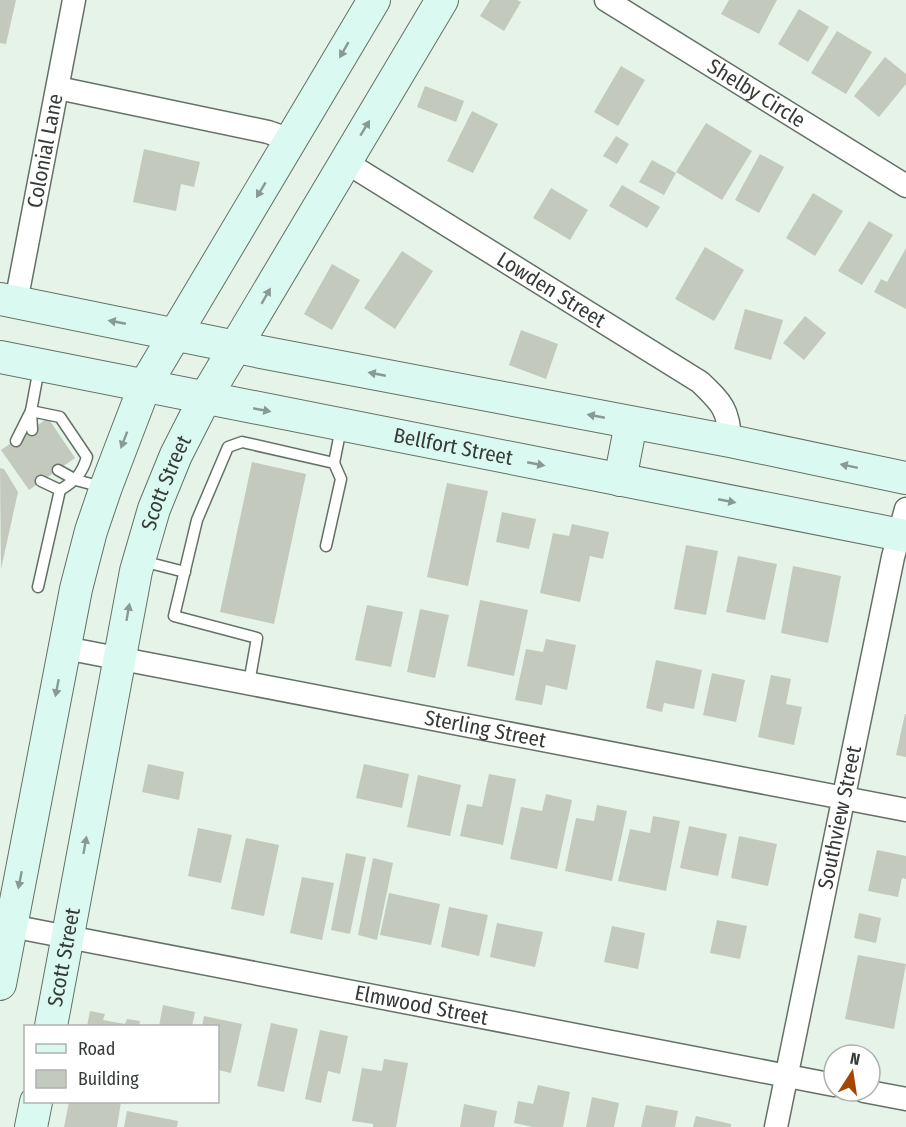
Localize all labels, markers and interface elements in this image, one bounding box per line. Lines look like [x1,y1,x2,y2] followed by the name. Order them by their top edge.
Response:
[339,42,349,59] one-way arrow
[703,53,810,133] street label: Shelby Circle
[21,92,69,210] street label: Colonial Lane
[359,120,370,136] one-way arrow
[256,182,267,198] one-way arrow
[492,246,611,333] street label: Lowden Street
[261,288,272,304] one-way arrow
[108,317,127,326] one-way arrow
[368,369,387,378] one-way arrow
[253,406,272,415] one-way arrow
[586,411,605,420] one-way arrow
[391,422,515,471] street label: Bellfort Street
[119,431,129,449] one-way arrow
[135,431,197,533] street label: Scott Street
[527,460,546,469] one-way arrow
[839,461,858,470] one-way arrow
[718,497,737,506] one-way arrow
[124,603,133,622] one-way arrow
[52,679,61,698] one-way arrow
[422,705,548,753] street label: Sterling Street
[812,743,867,891] street label: Southview Street
[81,836,90,855] one-way arrow
[15,870,24,889] one-way arrow
[42,905,86,1009] street label: Scott Street
[353,980,490,1031] street label: Elmwood Street
[24,1025,219,1103] legend
[78,1038,115,1060] text: Road
[822,1043,882,1103] north arrow
[848,1049,862,1069] text: N
[78,1068,139,1090] text: Building

